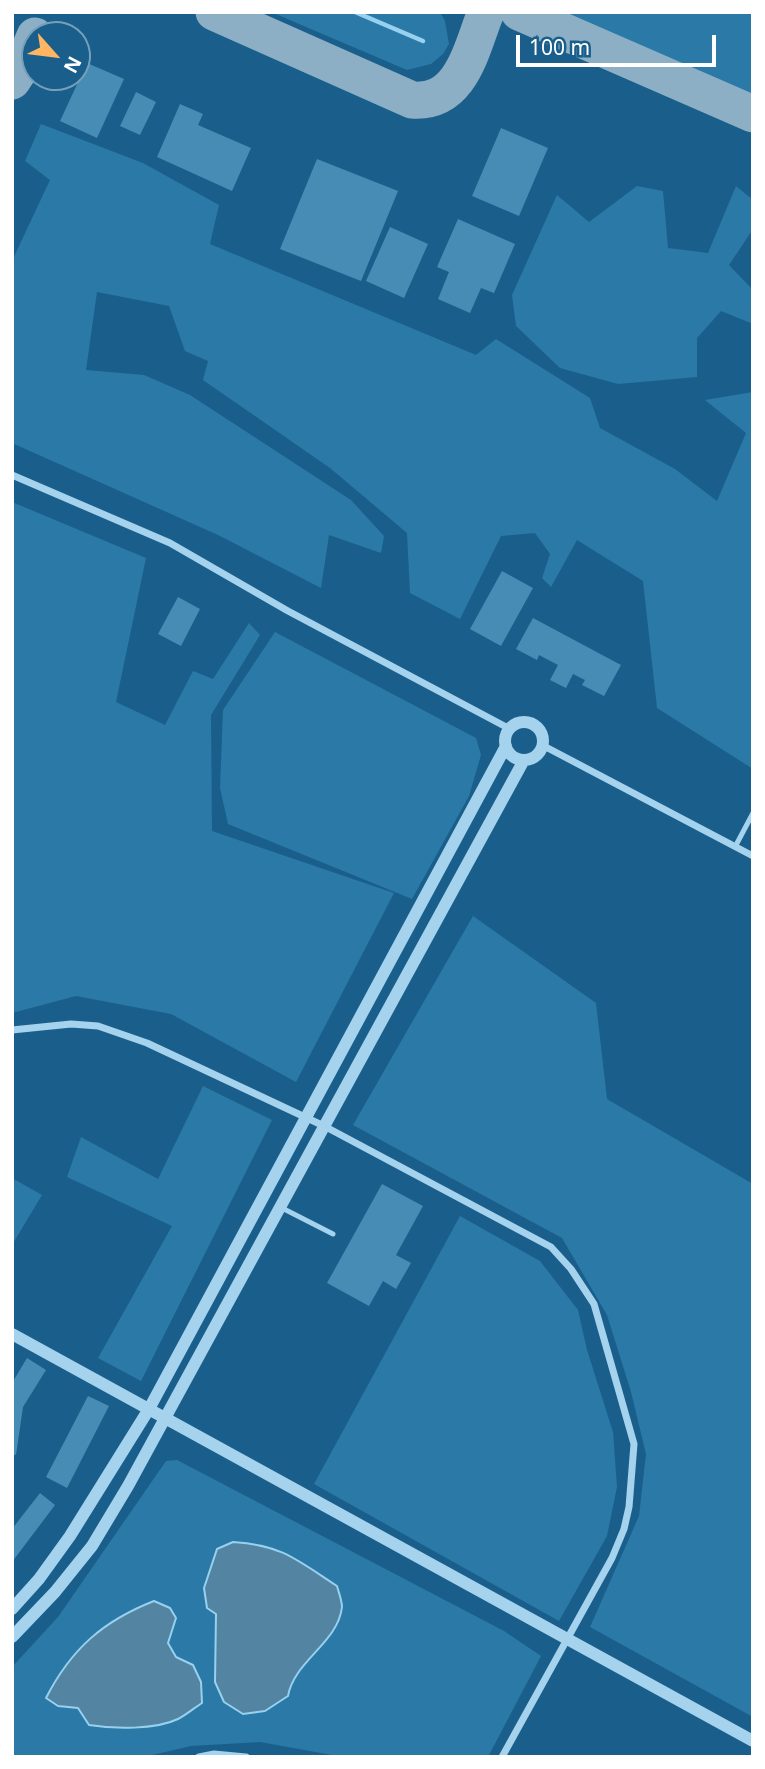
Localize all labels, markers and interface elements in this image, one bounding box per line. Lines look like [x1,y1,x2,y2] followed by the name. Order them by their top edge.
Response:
[21,21,91,91] north arrow
[520,21,720,65] scale bar
[529,33,590,61] text: 100 m
[58,52,88,78] text: N

